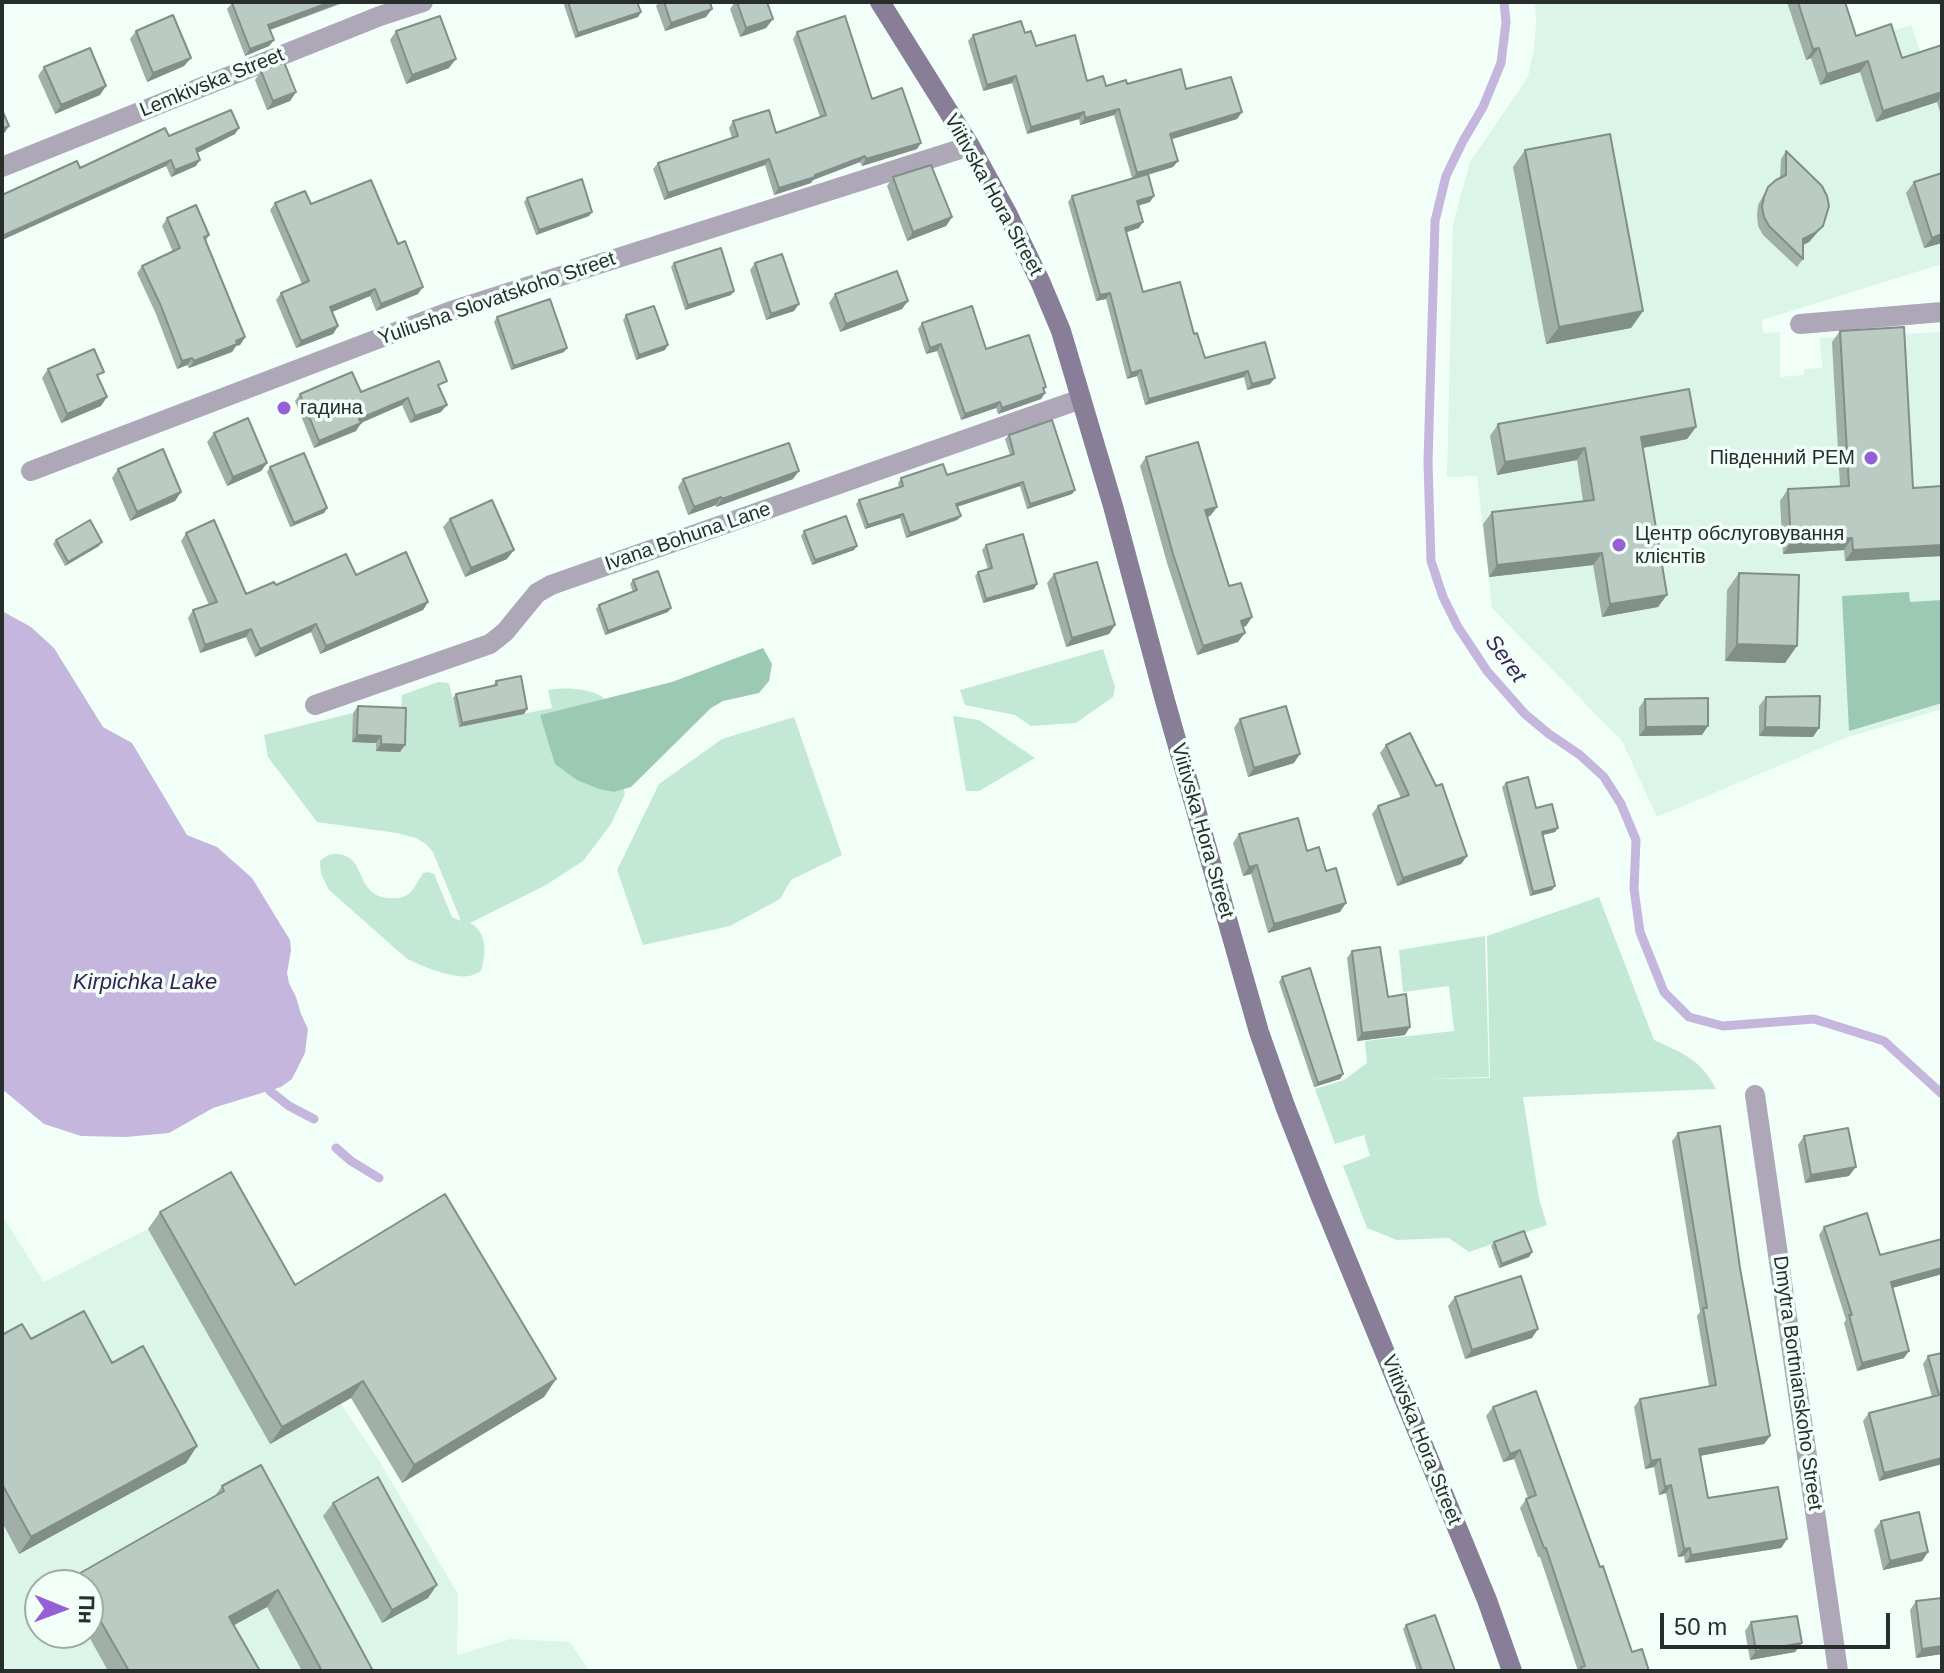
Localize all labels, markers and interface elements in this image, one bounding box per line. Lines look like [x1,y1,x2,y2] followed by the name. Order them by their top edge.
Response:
[136,43,288,123] street label: Lemkivska Street
[939,110,1047,280] street label: Viitivska Hora Street
[375,247,619,351] street label: Yuliusha Slovatskoho Street
[300,396,363,420] place label: гадина
[275,399,293,417] marker: гадина
[1710,446,1855,470] place label: Південний РЕМ
[1862,449,1880,467] marker: Південний РЕМ
[602,497,774,577] street label: Ivana Bohuna Lane
[1635,522,1844,569] place label: Центр обслуговування клієнтів
[1610,536,1628,554] marker: Центр обслуговування клієнтів
[1479,630,1531,688] water label: Seret
[1166,741,1238,921] street label: Viitivska Hora Street
[73,970,217,996] water label: Kirpichka Lake
[1767,1254,1827,1512] street label: Dmytra Bortnianskoho Street
[1376,1352,1466,1528] street label: Viitivska Hora Street
[24,1569,104,1649] north arrow
[74,1595,99,1624] text: Пн
[1664,1597,1894,1647] scale bar
[1674,1613,1727,1640] text: 50 m

